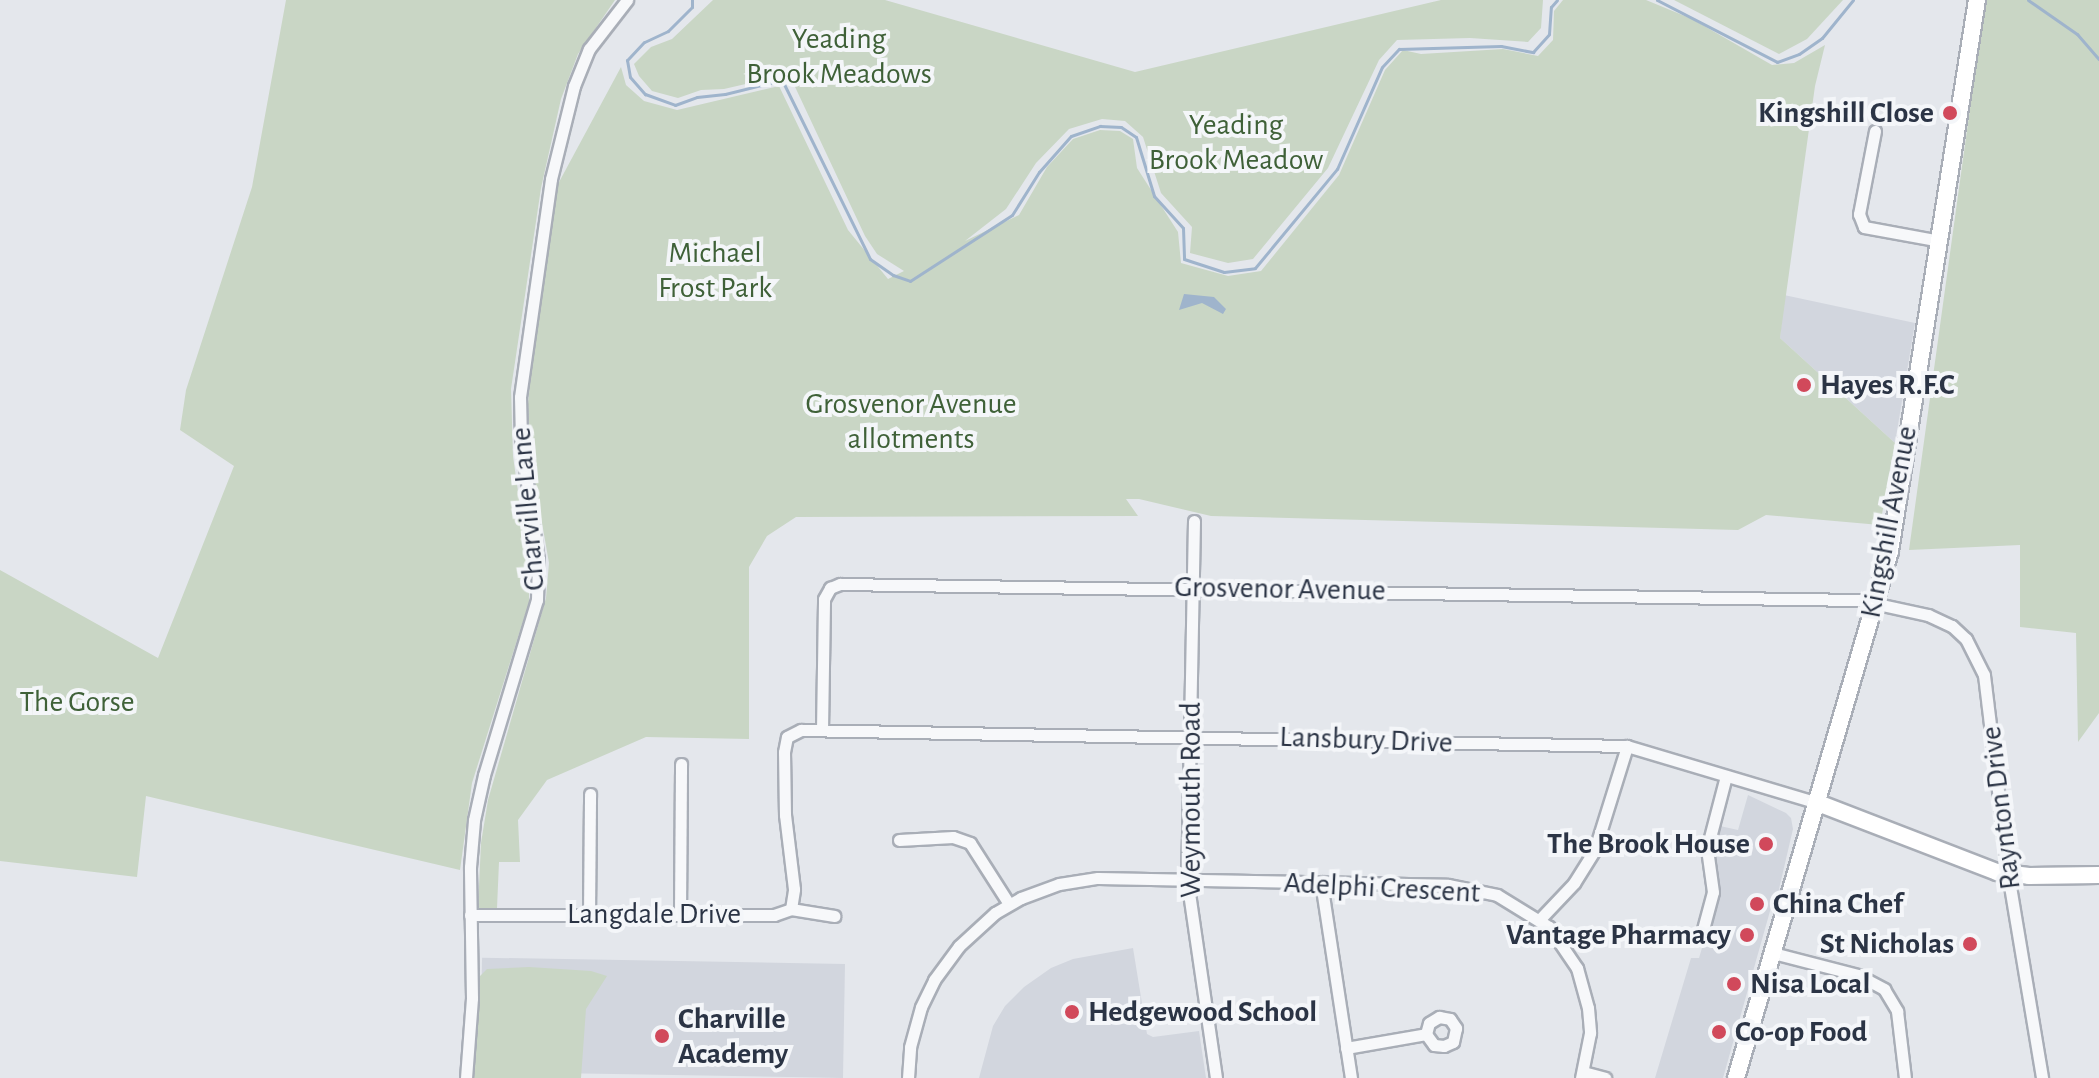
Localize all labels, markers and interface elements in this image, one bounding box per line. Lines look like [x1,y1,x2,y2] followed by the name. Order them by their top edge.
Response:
[746,21,932,92] park label: Yeading Brook Meadows
[1758,95,1934,131] place label: Kingshill Close
[1941,104,1959,122] marker: Kingshill Close
[1149,107,1323,178] park label: Yeading Brook Meadow
[658,235,772,306] park label: Michael Frost Park
[1820,367,1955,403] place label: Hayes R.F.C
[1795,376,1813,394] marker: Hayes R.F.C
[806,386,1016,456] park label: Grosvenor Avenue allotments
[1853,423,1925,621] street label: Kingshill Avenue
[503,426,553,592] street label: Charville Lane
[1174,569,1386,609] street label: Grosvenor Avenue
[19,684,135,720] park label: The Gorse
[1173,702,1209,898] street label: Weymouth Road
[1279,719,1453,761] street label: Lansbury Drive
[1973,724,2029,892] street label: Raynton Drive
[1547,826,1750,862] place label: The Brook House
[1757,835,1775,853] marker: The Brook House
[1283,865,1481,911] street label: Adelphi Crescent
[1773,886,1903,922] place label: China Chef
[1748,895,1766,913] marker: China Chef
[567,896,741,932] street label: Langdale Drive
[1506,917,1731,953] place label: Vantage Pharmacy
[1738,926,1756,944] marker: Vantage Pharmacy
[1820,926,1954,962] place label: St Nicholas
[1961,935,1979,953] marker: St Nicholas
[1750,966,1870,1002] place label: Nisa Local
[1725,975,1743,993] marker: Nisa Local
[1088,994,1317,1030] place label: Hedgewood School
[678,1001,788,1072] place label: Charville Academy
[1063,1003,1081,1021] marker: Hedgewood School
[1735,1014,1867,1050] place label: Co-op Food
[1710,1023,1728,1041] marker: Co-op Food
[653,1027,671,1045] marker: Charville Academy

